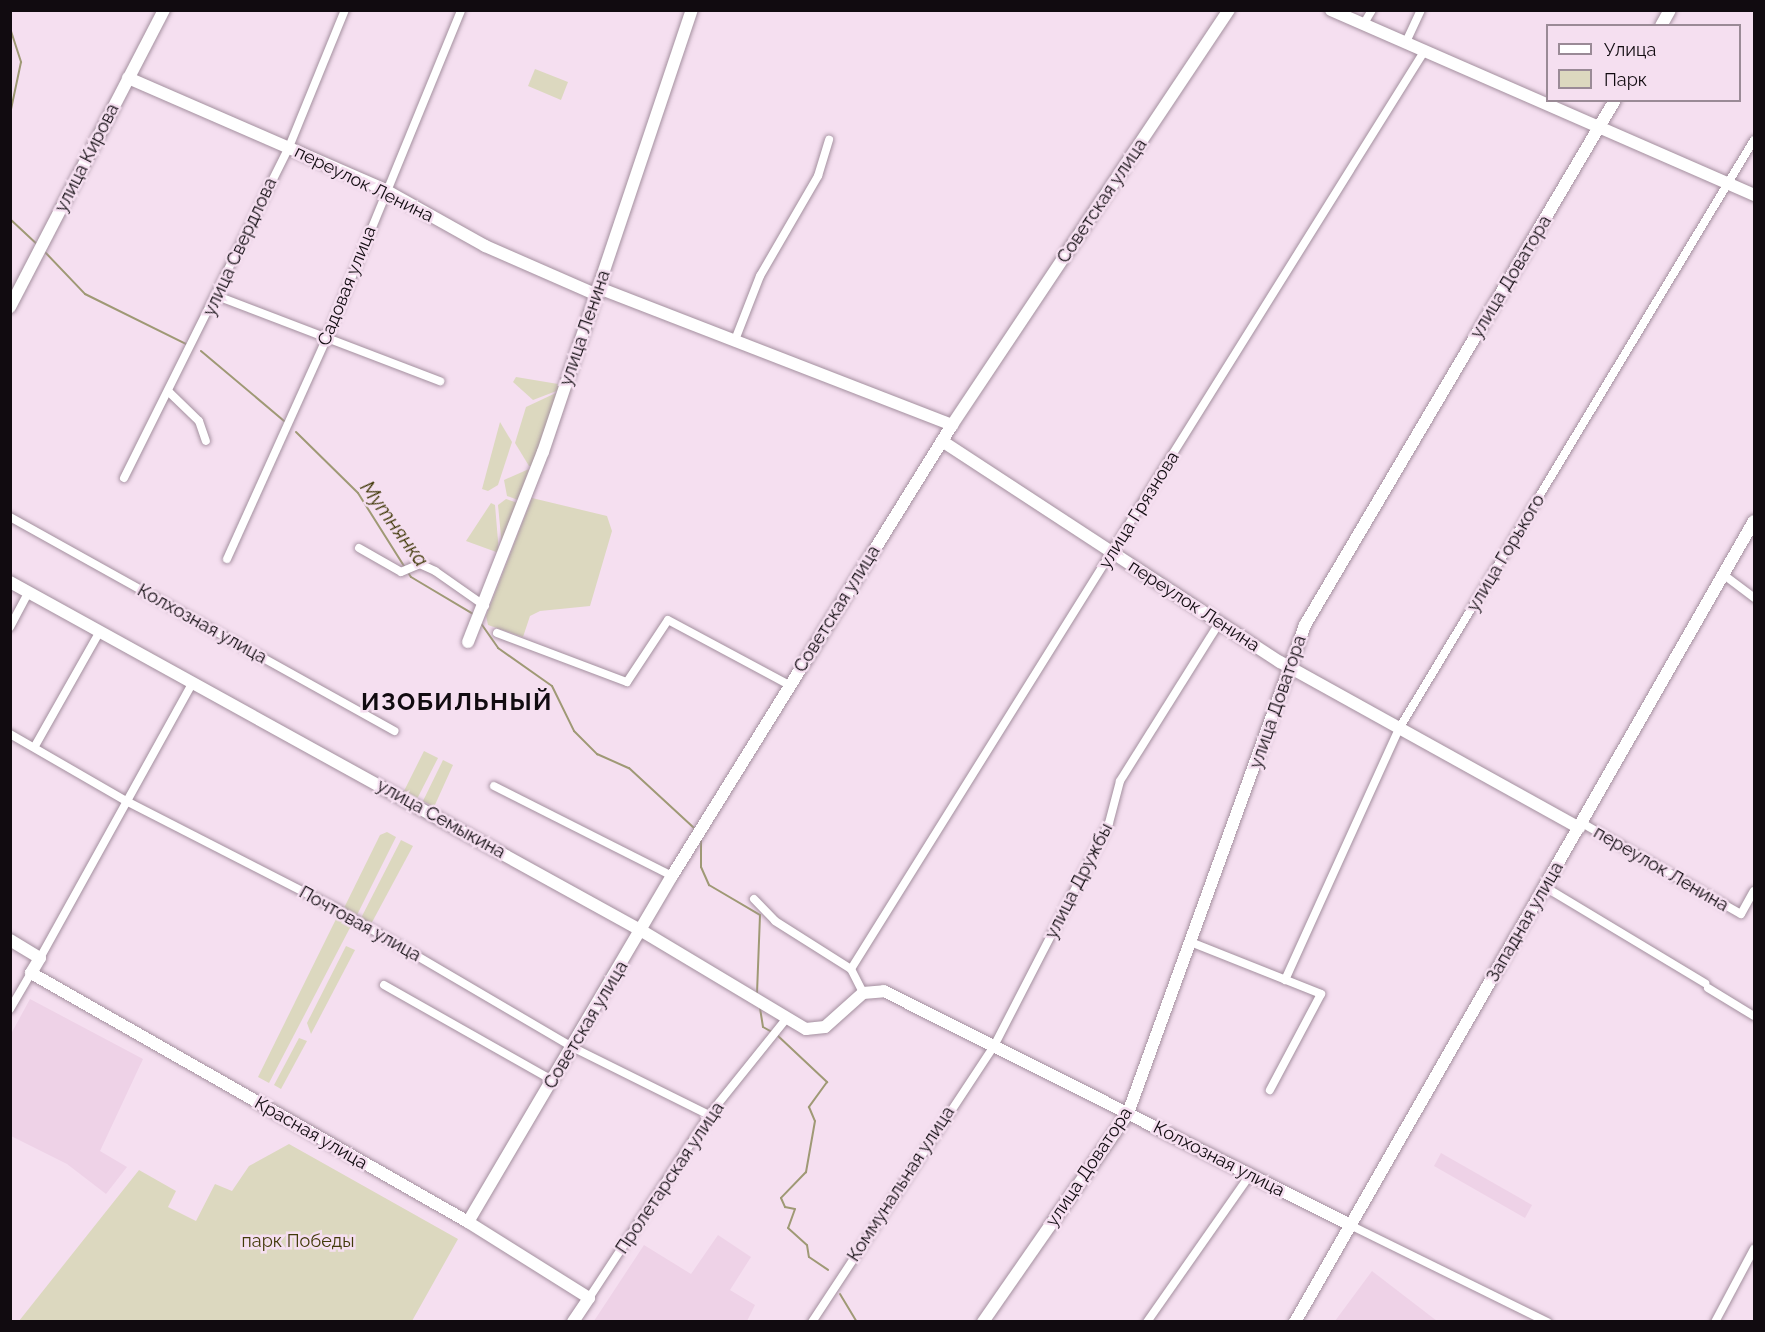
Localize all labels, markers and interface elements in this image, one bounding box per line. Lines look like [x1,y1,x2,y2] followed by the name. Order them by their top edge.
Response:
[1546,24,1741,102] legend
[1604,39,1656,60] text: Улица
[1604,69,1647,90] text: Парк
[50,100,124,216] street label: улица Кирова
[1052,135,1152,267] street label: Советская улица
[291,141,437,227] street label: переулок Ленина
[199,174,281,320] street label: улица Свердлова
[1466,212,1556,342] street label: улица Доватора
[313,223,381,349] street label: Садовая улица
[555,267,615,389] street label: улица Ленина
[1094,447,1184,573] street label: улица Грязнова
[355,477,433,571] water label: Мутнянка
[1462,490,1550,616] street label: улица Горького
[789,542,885,676] street label: Советская улица
[1124,556,1264,656] street label: переулок Ленина
[133,579,271,669] street label: Колхозная улица
[1245,633,1311,771] street label: улица Доватора
[361,688,553,716] district label: ИЗОБИЛЬНЫЙ
[373,775,509,863] street label: улица Семыкина
[1041,820,1117,942] street label: улица Дружбы
[1590,822,1732,916] street label: переулок Ленина
[1482,858,1568,986] street label: Западная улица
[295,881,425,967] street label: Почтовая улица
[539,957,633,1093] street label: Советская улица
[250,1092,372,1174] street label: Красная улица
[611,1098,729,1258] street label: Пролетарская улица
[843,1102,959,1266] street label: Коммунальная улица
[1041,1103,1137,1231] street label: улица Доватора
[1149,1116,1289,1202] street label: Колхозная улица
[242,1230,354,1252] park label: парк Победы

